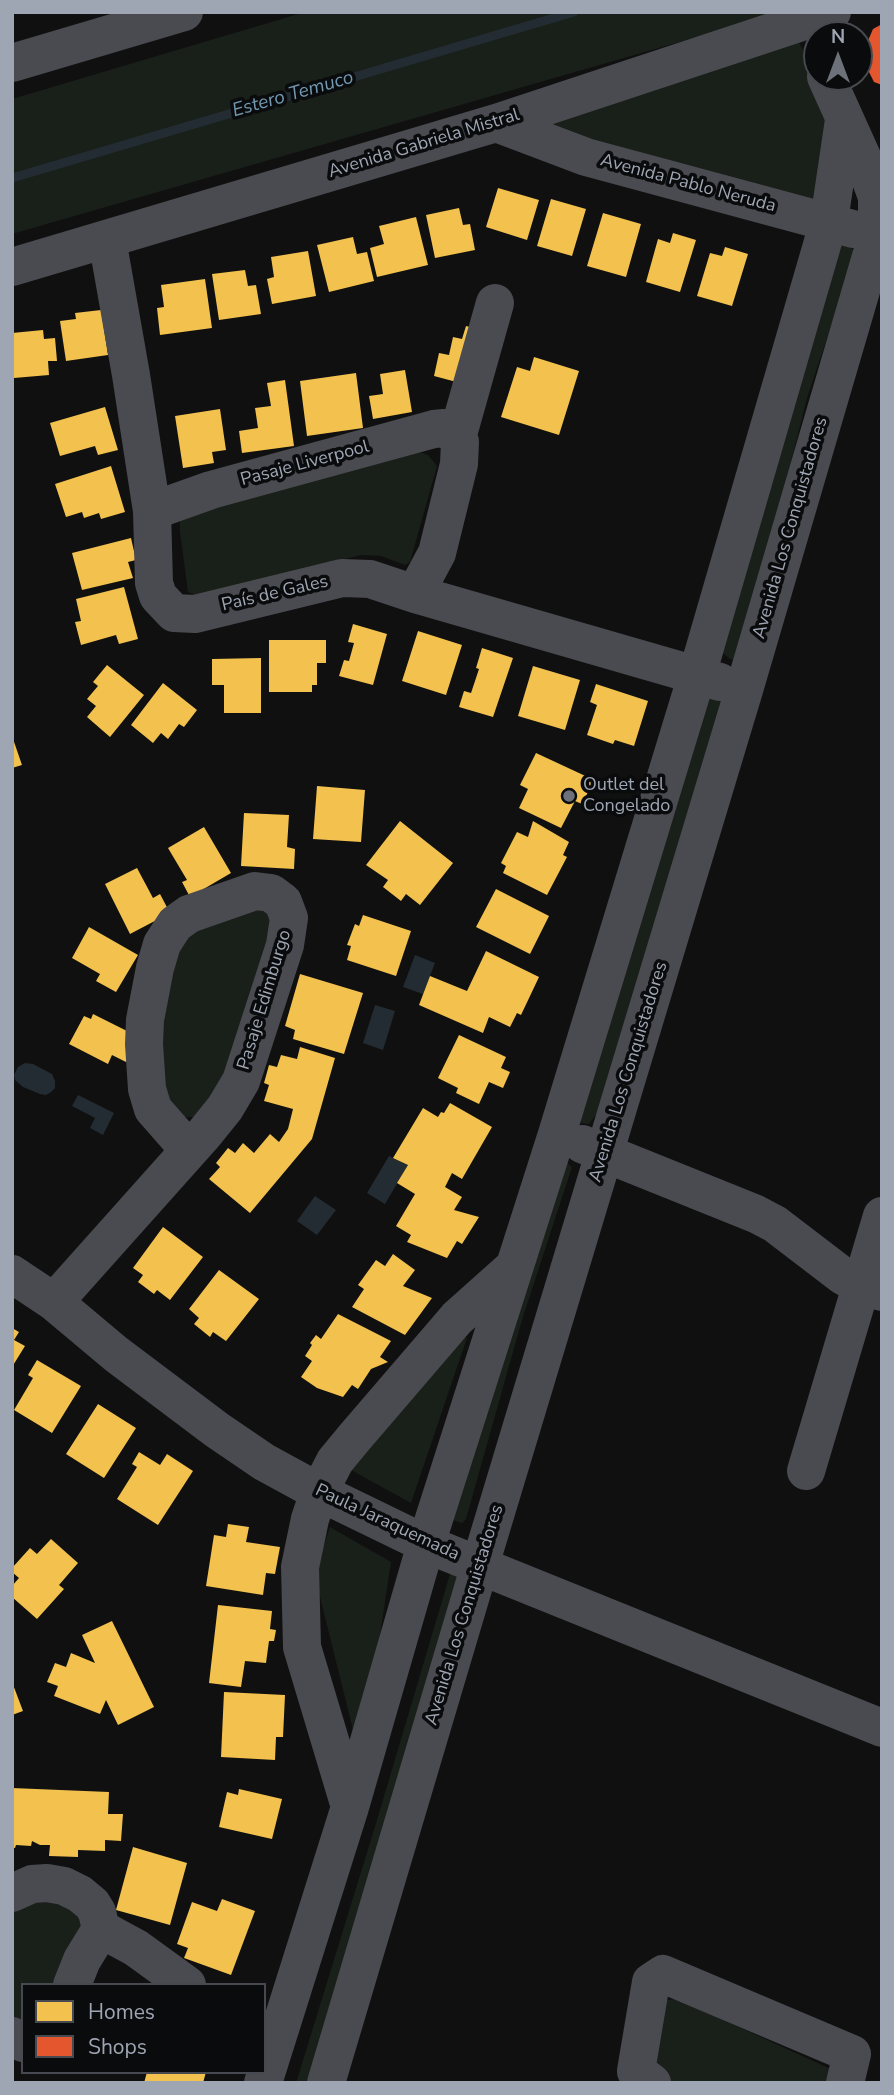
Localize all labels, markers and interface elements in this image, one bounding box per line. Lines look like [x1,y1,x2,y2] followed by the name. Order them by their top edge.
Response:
[803,21,873,91] north arrow
[831,24,845,50] text: N
[230,67,356,123] water label: Estero Temuco
[326,105,522,183] street label: Avenida Gabriela Mistral
[598,150,778,218] street label: Avenida Pablo Neruda
[749,415,833,641] street label: Avenida Los Conquistadores
[238,436,372,492] street label: Pasaje Liverpool
[220,571,330,617] street label: País de Gales
[583,775,670,818] place label: Outlet del Congelado
[561,788,577,804] marker: Outlet del Congelado
[233,927,297,1073] street label: Pasaje Edimburgo
[585,959,673,1185] street label: Avenida Los Conquistadores
[312,1480,462,1566] street label: Paula Jaraquemada
[421,1502,509,1728] street label: Avenida Los Conquistadores
[21,1983,266,2074] legend
[88,1998,155,2026] text: Homes
[88,2033,147,2061] text: Shops

